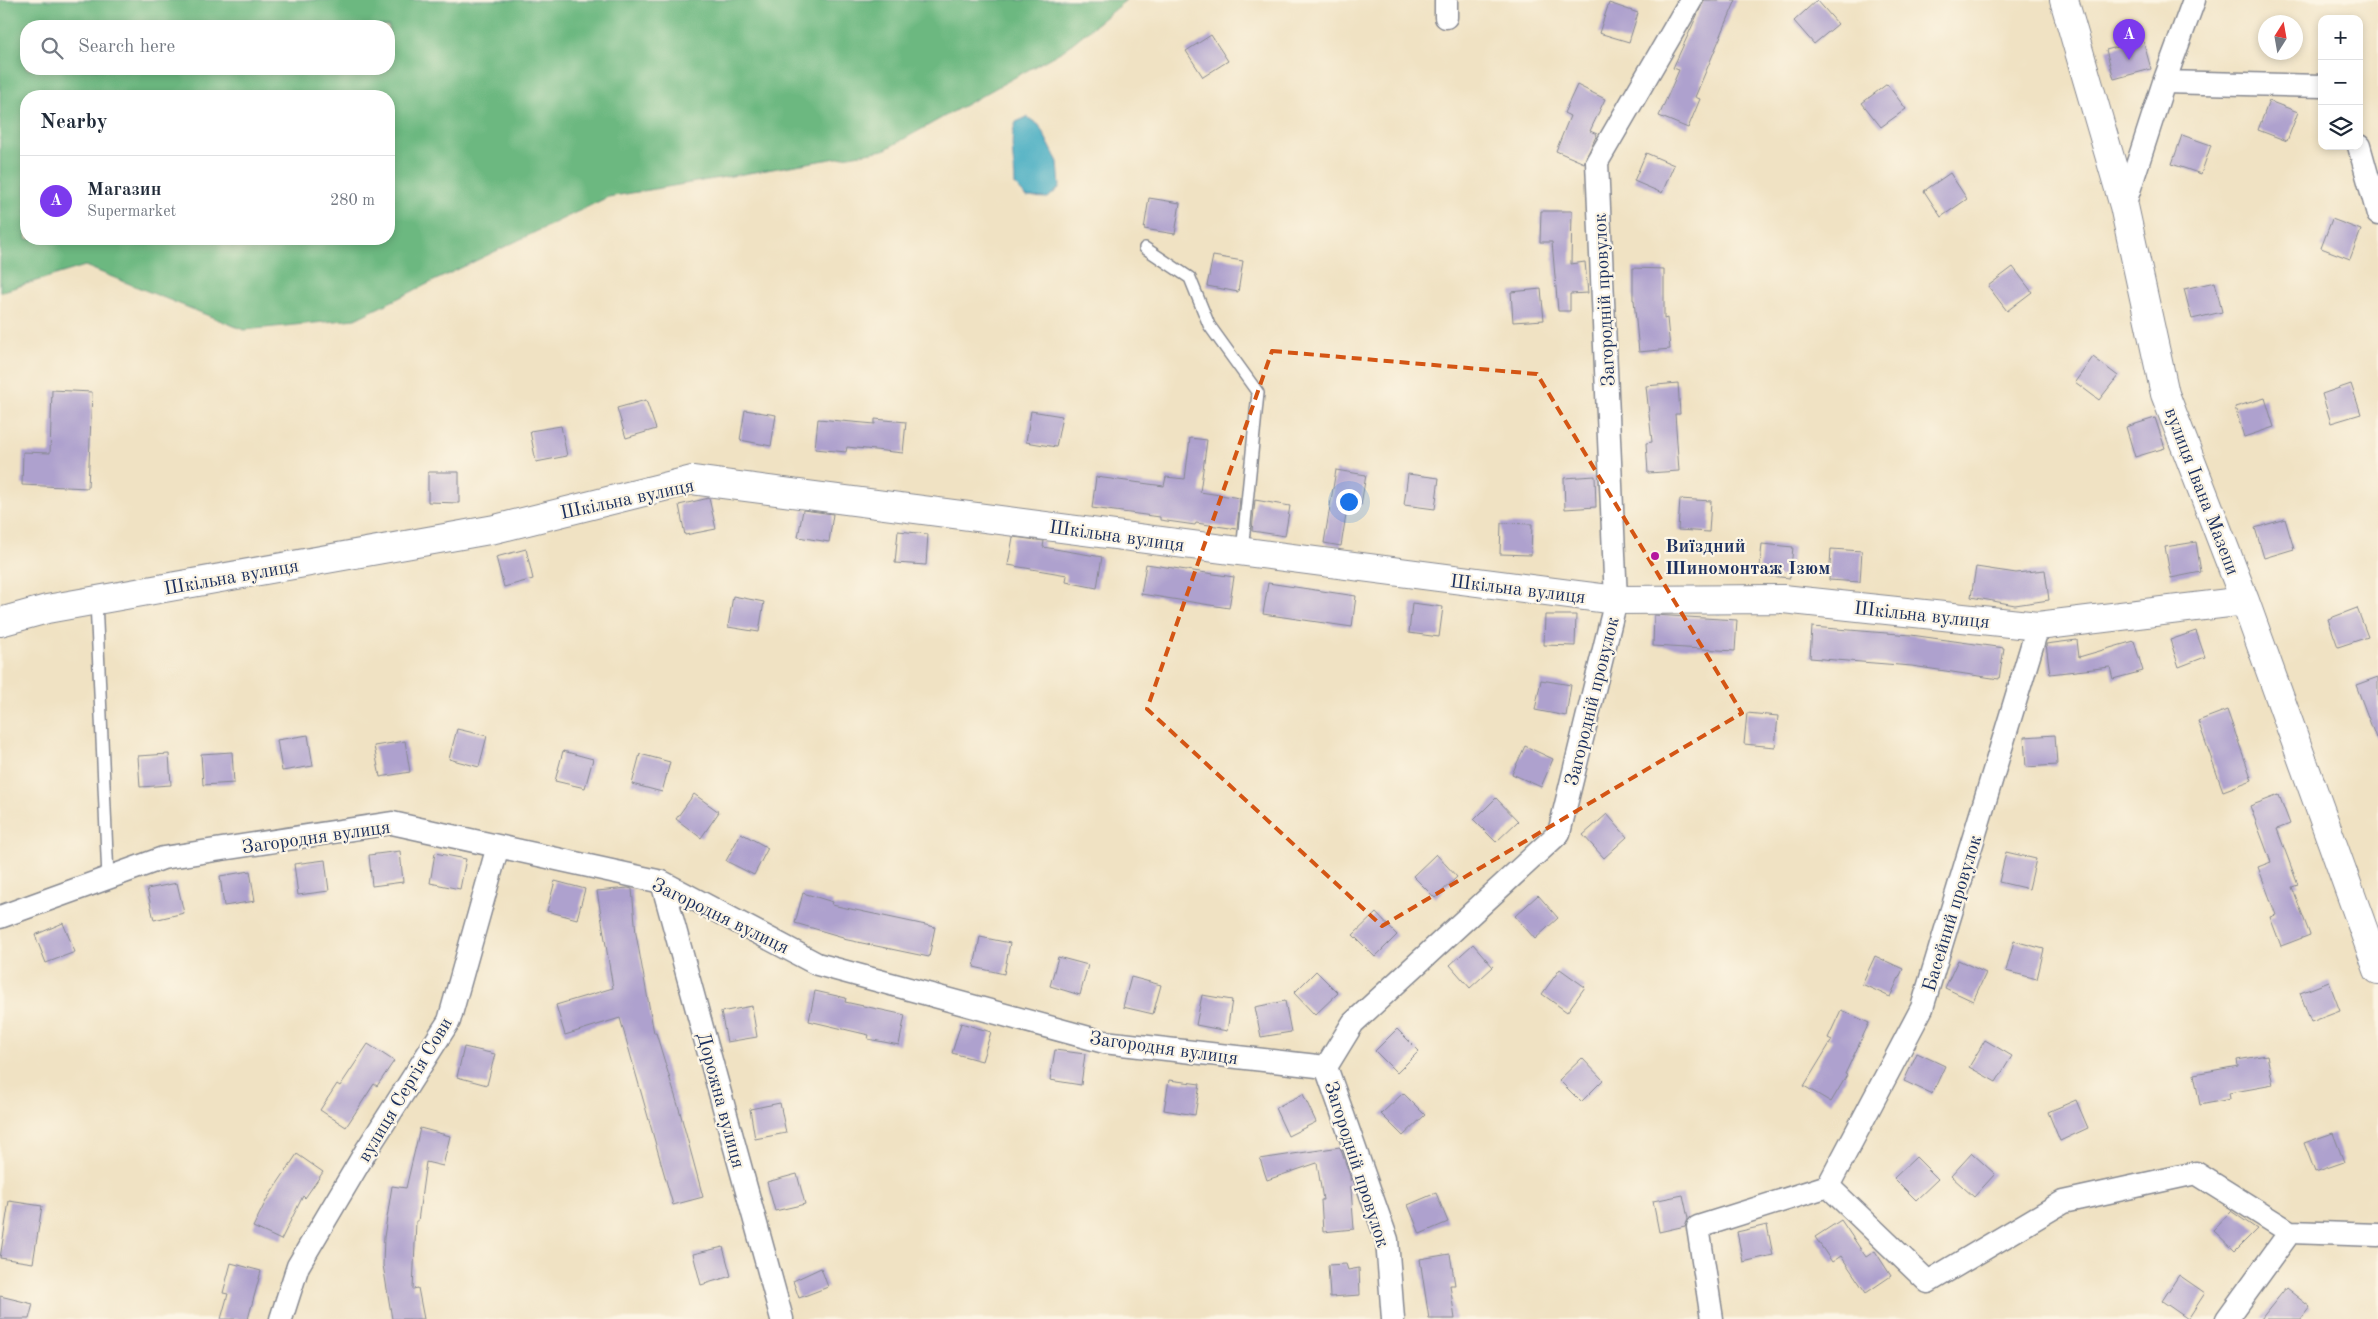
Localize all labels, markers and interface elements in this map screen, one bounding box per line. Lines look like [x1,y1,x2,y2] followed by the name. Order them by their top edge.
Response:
[2258,15,2303,60] north arrow
[2318,15,2363,150] map controls
[2318,15,2363,60] button: +
[2113,19,2145,60] pin: A
[20,20,395,75] search box
[38,34,66,62] icon: search
[78,38,175,57] text: Search here
[2318,60,2363,105] button: −
[2318,105,2363,150] button: layers
[40,112,108,133] text: Nearby
[87,181,161,200] text: Магазин
[50,193,62,209] text: A
[330,193,375,209] text: 280 m
[87,204,176,220] text: Supermarket
[1591,212,1620,387] street label: Загородній провулок
[2160,406,2241,578] street label: вулиця Івана Мазепи
[559,477,696,524] street label: Шкільна вулиця
[1336,489,1362,515] your location
[1048,519,1186,556] street label: Шкільна вулиця
[1665,538,1830,579] place label: Виїздний Шиномонтаж Ізюм
[1649,550,1661,562] marker: Виїздний Шиномонтаж Ізюм
[163,557,300,600] street label: Шкільна вулиця
[1449,573,1587,608] street label: Шкільна вулиця
[1853,600,1991,633] street label: Шкільна вулиця
[1563,615,1624,788] street label: Загородній провулок
[241,819,392,858] street label: Загородня вулиця
[1921,833,1986,994] street label: Басейний провулок
[648,876,792,959] street label: Загородня вулиця
[356,1015,457,1166] street label: вулиця Сергія Сови
[1088,1030,1239,1069] street label: Загородня вулиця
[692,1031,747,1171] street label: Дорожна вулиця
[1320,1079,1392,1251] street label: Загородній провулок

